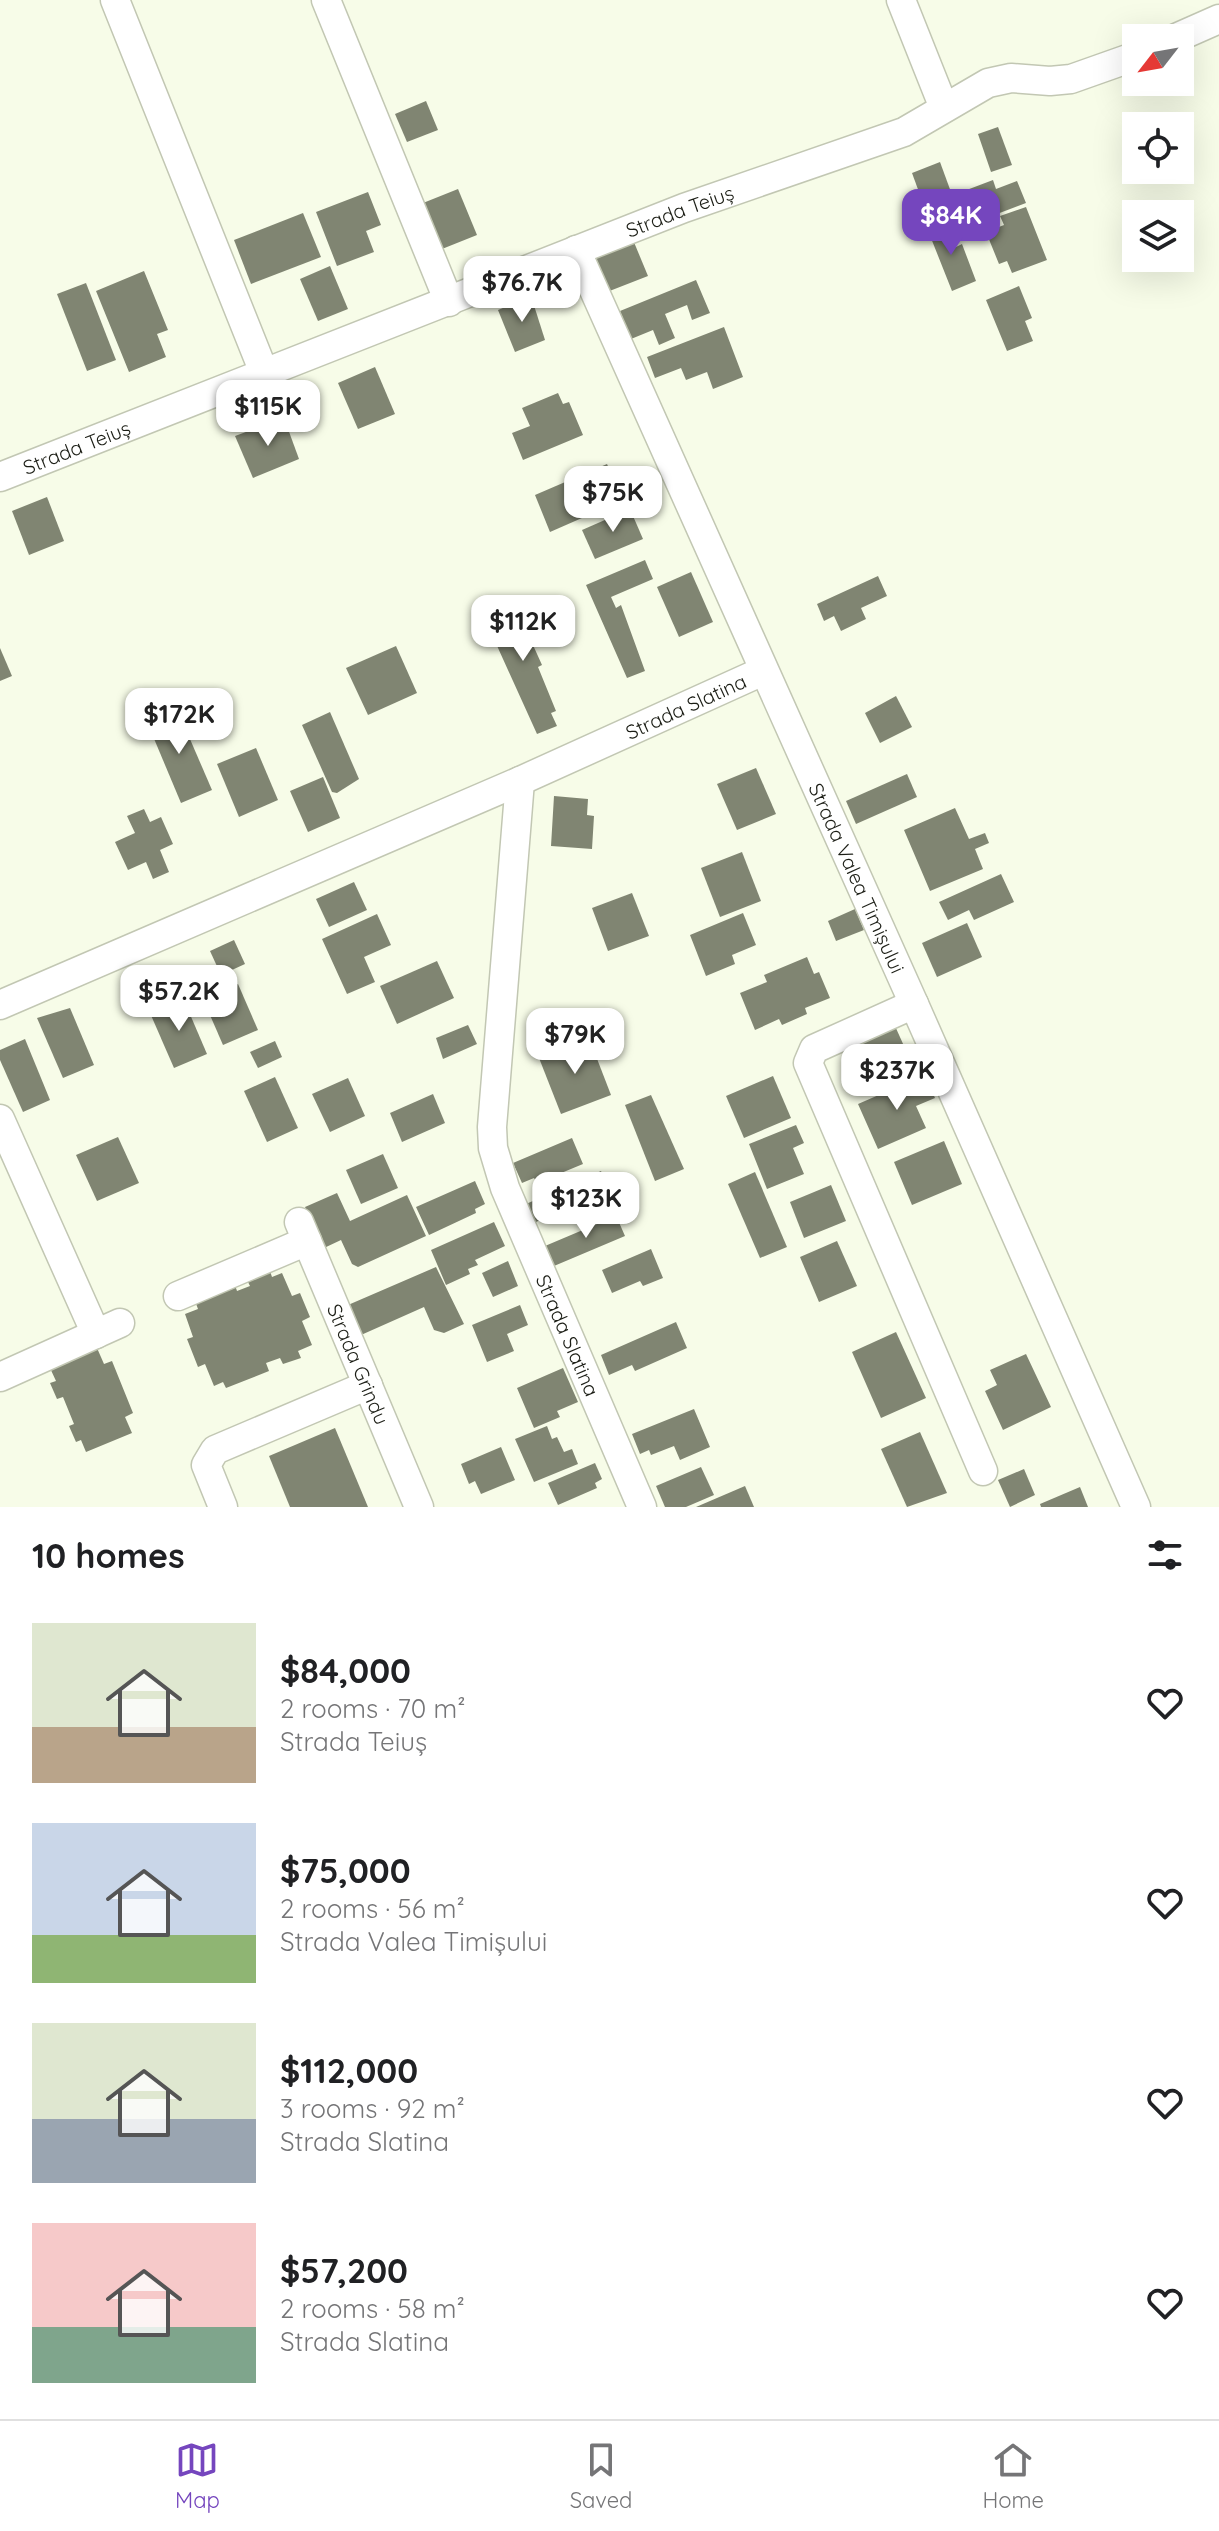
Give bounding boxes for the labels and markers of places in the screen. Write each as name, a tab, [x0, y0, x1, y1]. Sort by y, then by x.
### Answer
pin: $84K	[904, 189, 998, 257]
pin: $76.7K	[457, 256, 587, 324]
pin: $115K	[212, 380, 324, 448]
pin: $75K	[566, 466, 660, 534]
pin: $112K	[467, 595, 579, 663]
pin: $172K	[123, 688, 235, 756]
pin: $57.2K	[114, 965, 244, 1033]
pin: $79K	[528, 1008, 622, 1076]
pin: $237K	[841, 1044, 953, 1112]
pin: $123K	[530, 1172, 642, 1240]

